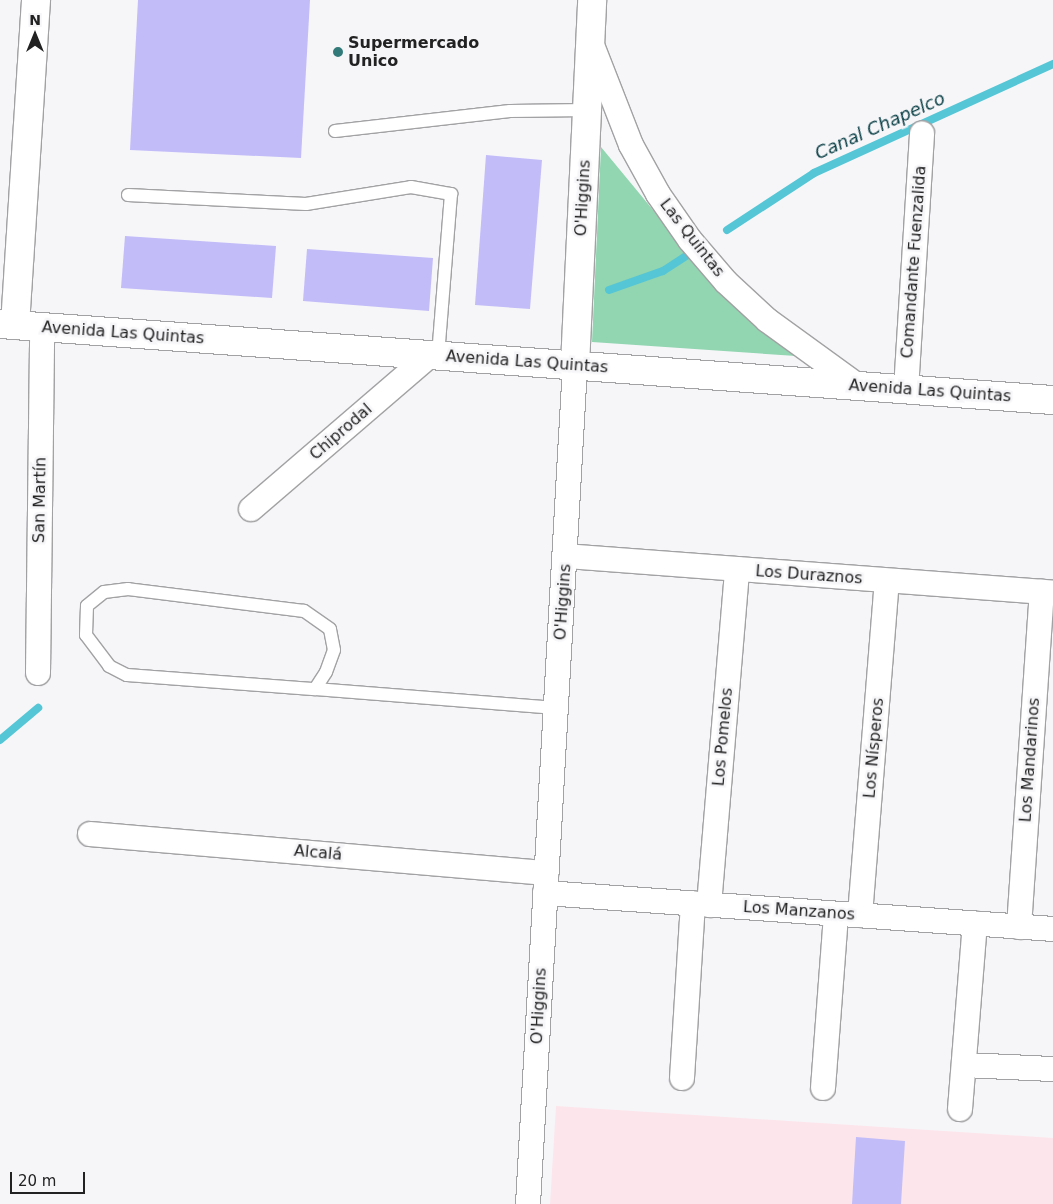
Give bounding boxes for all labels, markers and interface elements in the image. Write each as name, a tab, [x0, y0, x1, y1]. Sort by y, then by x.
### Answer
north arrow	[10, 10, 60, 60]
text: N	[29, 12, 41, 28]
place label: Supermercado Unico	[348, 33, 479, 71]
marker: Supermercado Unico	[332, 46, 344, 58]
water label: Canal Chapelco	[812, 88, 948, 164]
street label: O'Higgins	[571, 159, 595, 237]
street label: Comandante Fuenzalida	[898, 165, 930, 359]
street label: Las Quintas	[656, 195, 728, 281]
street label: Avenida Las Quintas	[41, 318, 205, 348]
street label: Avenida Las Quintas	[445, 347, 609, 377]
street label: Avenida Las Quintas	[848, 376, 1012, 406]
street label: Chiprodal	[306, 400, 376, 464]
street label: San Martín	[30, 457, 50, 543]
street label: Los Duraznos	[755, 562, 863, 588]
street label: O'Higgins	[551, 563, 575, 641]
street label: Los Pomelos	[709, 687, 737, 787]
street label: Los Nísperos	[860, 697, 888, 799]
street label: Los Mandarinos	[1016, 697, 1044, 823]
street label: Alcalá	[293, 841, 343, 865]
street label: Los Manzanos	[742, 898, 856, 924]
street label: O'Higgins	[527, 967, 551, 1045]
scale bar	[12, 1162, 88, 1194]
text: 20 m	[18, 1172, 56, 1190]

